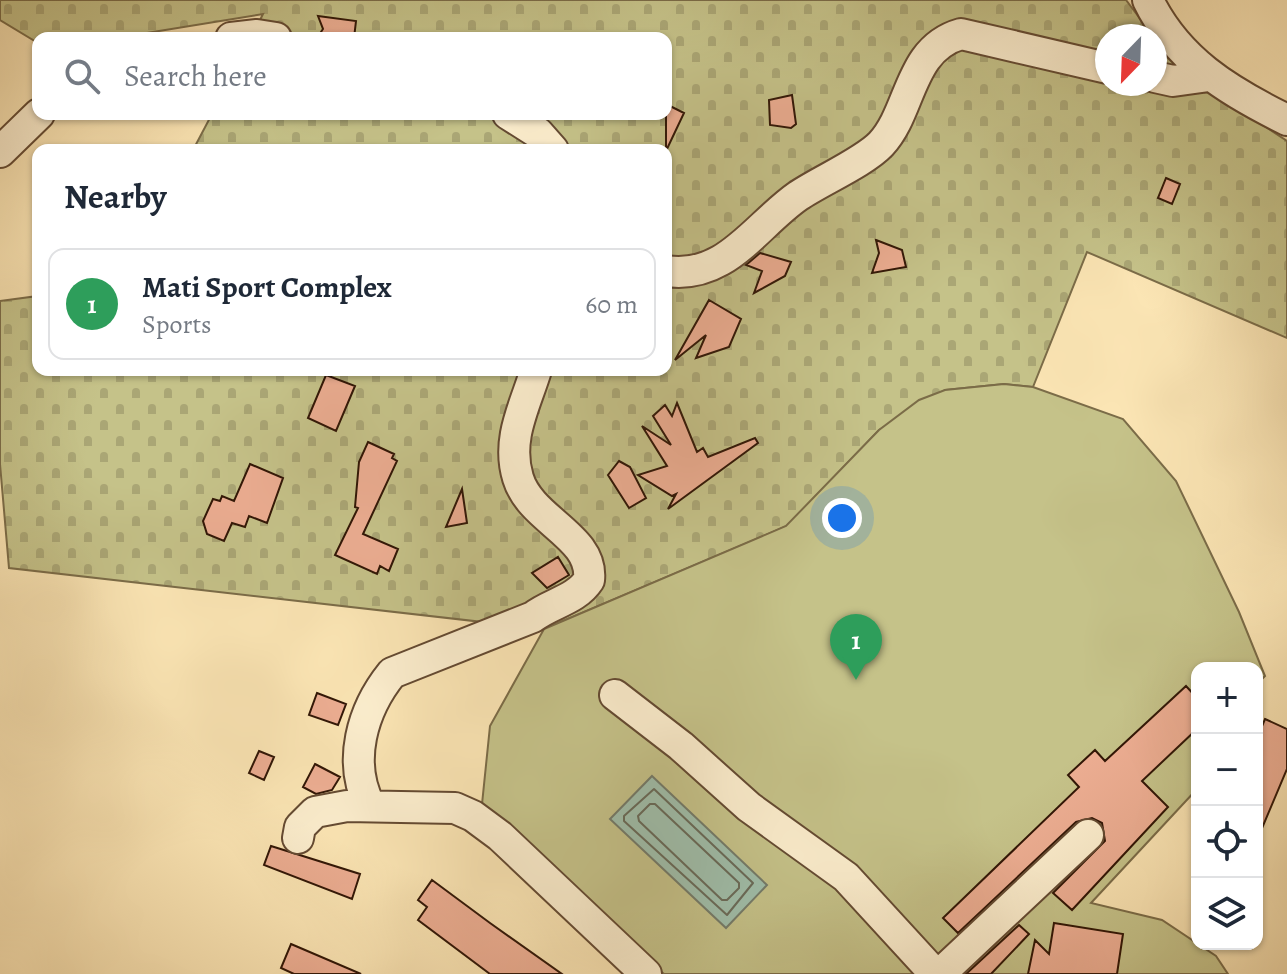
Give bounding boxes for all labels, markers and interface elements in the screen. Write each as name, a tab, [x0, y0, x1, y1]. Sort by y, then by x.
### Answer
north arrow	[1095, 24, 1167, 96]
search box	[32, 32, 672, 120]
icon: search	[60, 54, 104, 98]
text: Search here	[124, 56, 267, 96]
text: Nearby	[64, 173, 167, 220]
text: Mati Sport Complex	[142, 267, 392, 307]
text: 1	[87, 287, 97, 322]
text: 60 m	[585, 287, 638, 322]
text: Sports	[142, 307, 211, 342]
your location	[822, 498, 862, 538]
pin: 1	[830, 614, 882, 680]
map controls	[1191, 662, 1263, 950]
button: +	[1191, 662, 1263, 734]
button: −	[1191, 734, 1263, 806]
button: locate	[1191, 806, 1263, 878]
button: layers	[1191, 878, 1263, 950]

